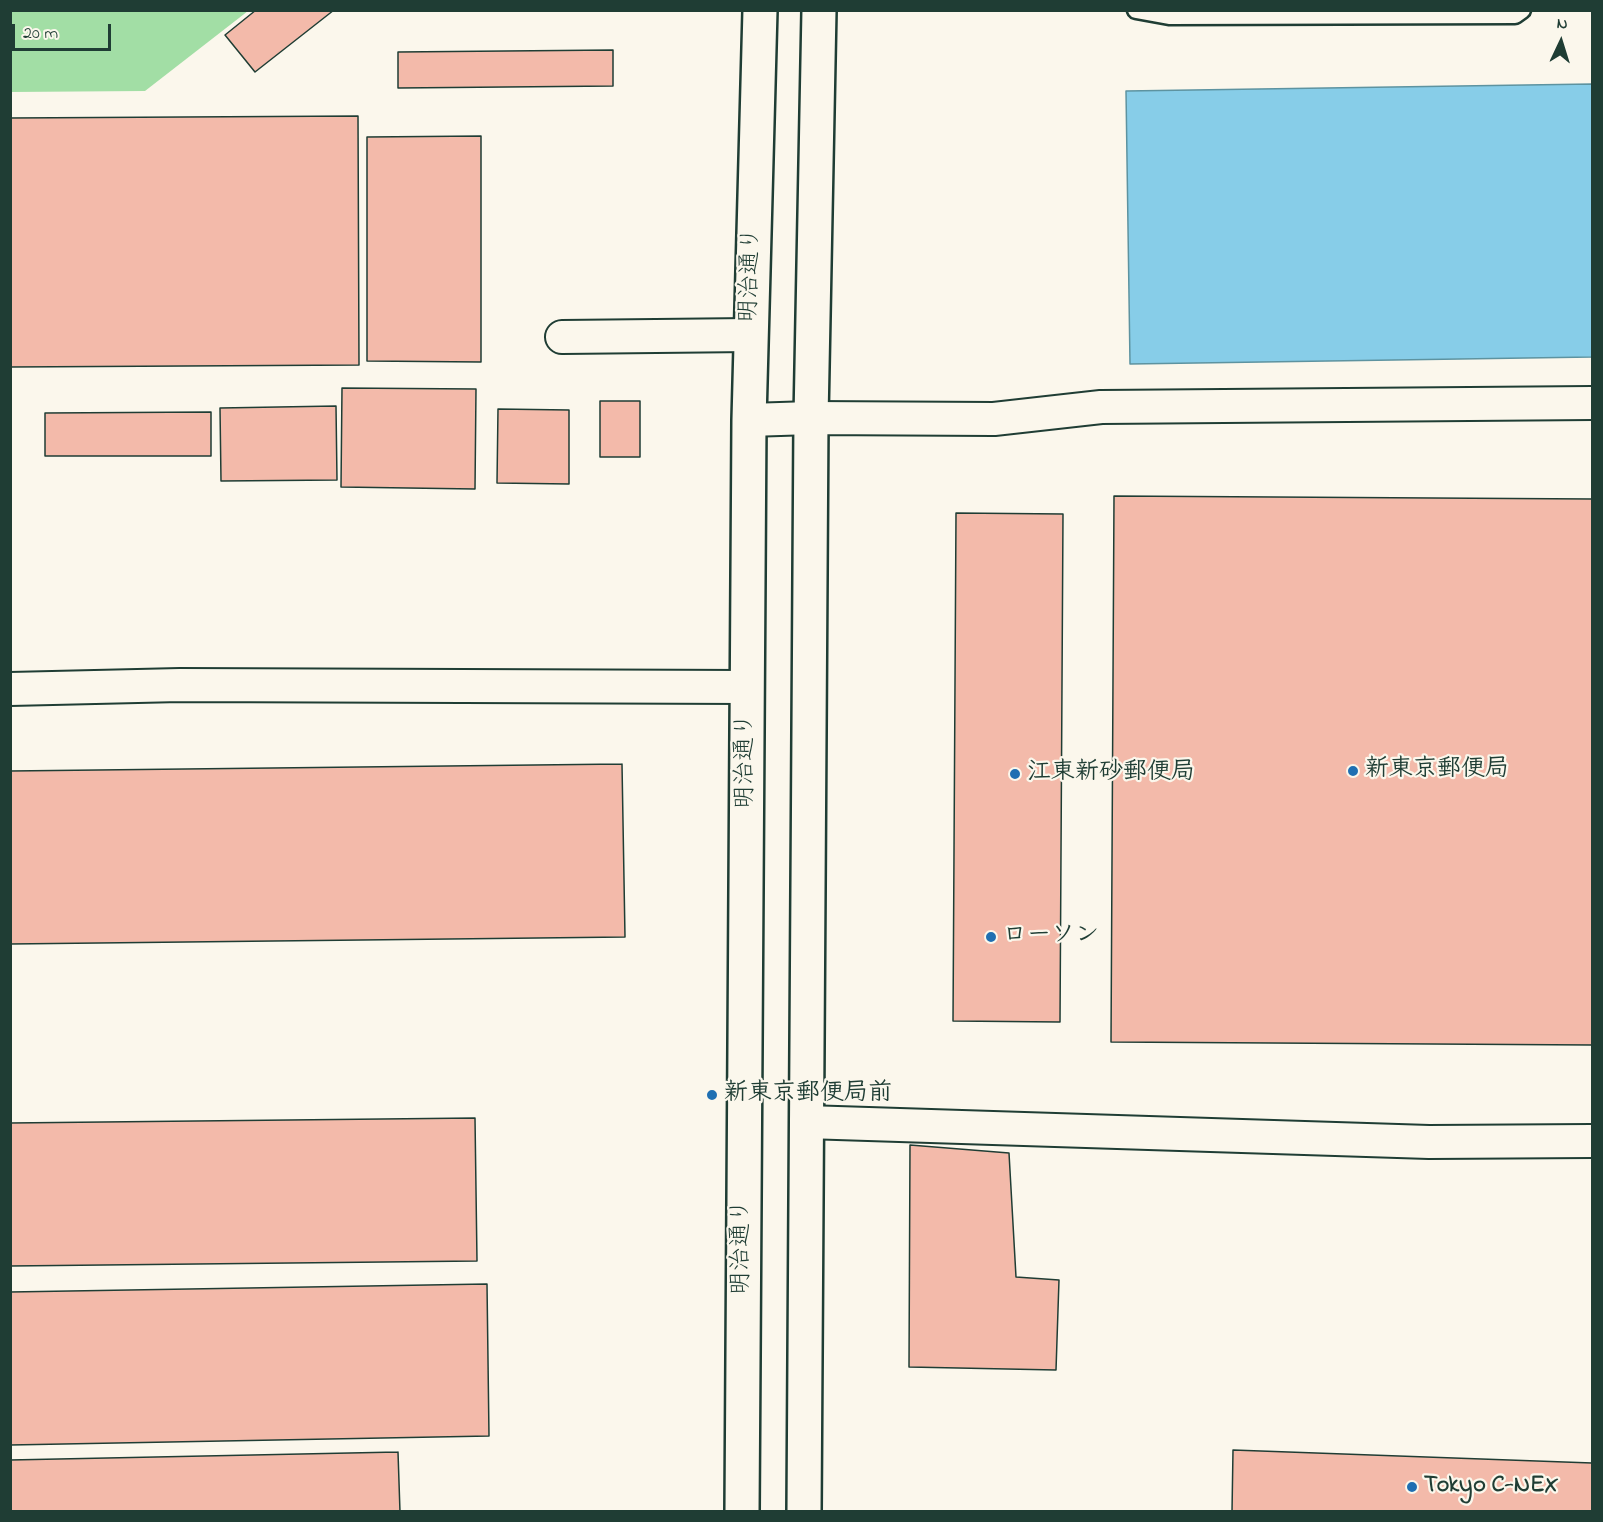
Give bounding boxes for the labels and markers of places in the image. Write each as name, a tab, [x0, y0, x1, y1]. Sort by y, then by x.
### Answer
place label: 新東京郵便局	[1365, 757, 1509, 785]
place label: 江東新砂郵便局	[1027, 760, 1195, 788]
marker: 新東京郵便局	[1346, 764, 1360, 778]
marker: 江東新砂郵便局	[1008, 767, 1022, 781]
place label: ローソン	[1003, 923, 1099, 951]
marker: ローソン	[984, 930, 998, 944]
place label: 新東京郵便局前	[724, 1081, 892, 1109]
marker: 新東京郵便局前	[705, 1088, 719, 1102]
place label: Tokyo C-NEX	[1424, 1473, 1558, 1501]
marker: Tokyo C-NEX	[1405, 1480, 1419, 1494]

